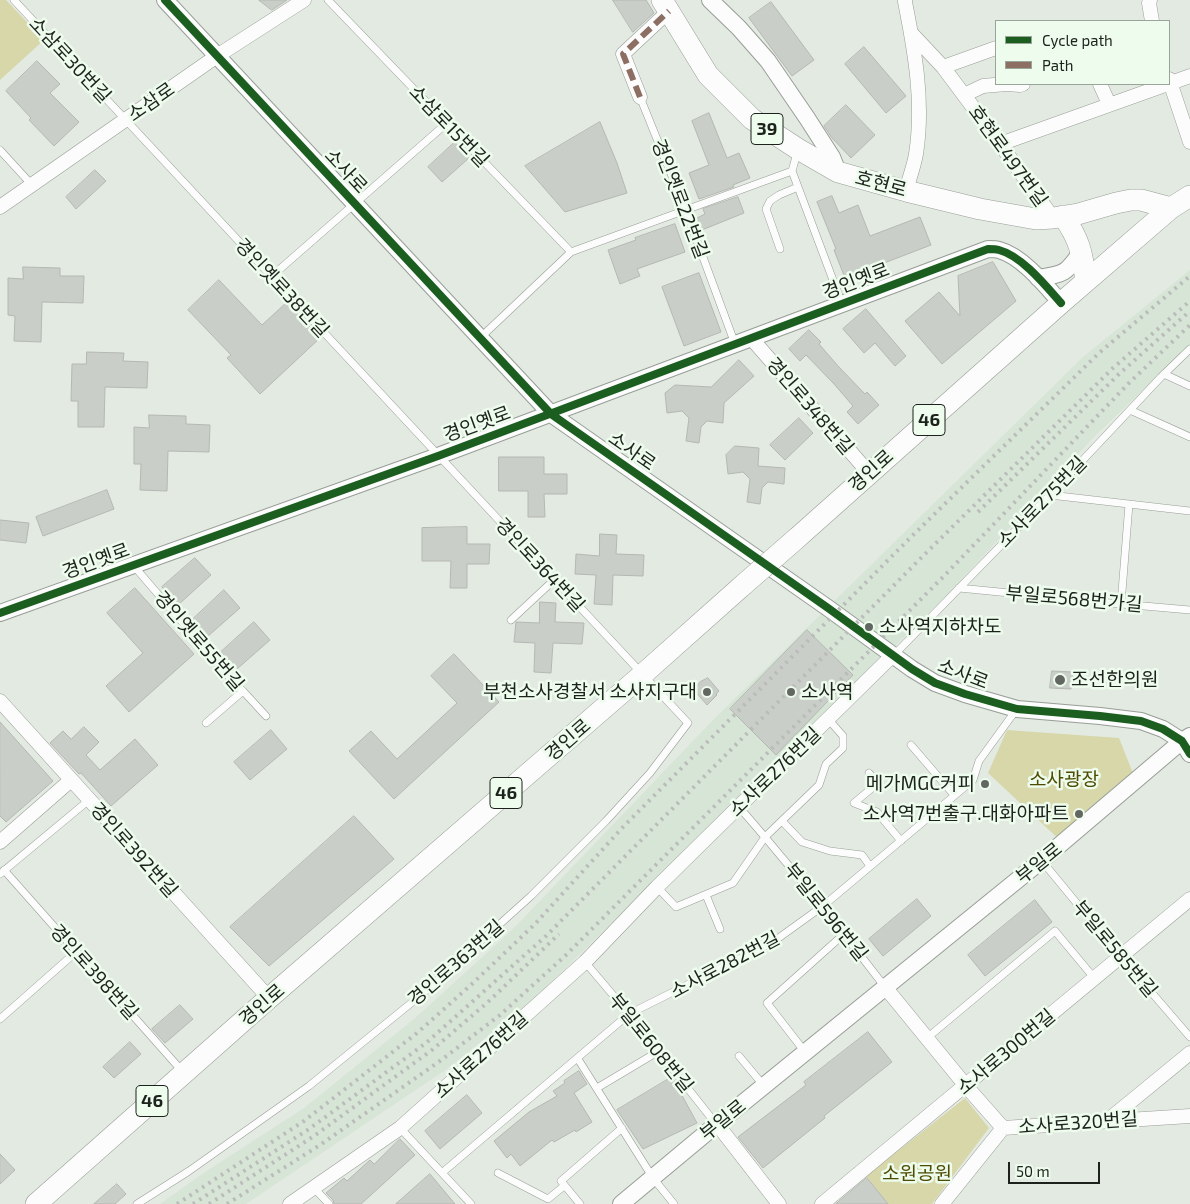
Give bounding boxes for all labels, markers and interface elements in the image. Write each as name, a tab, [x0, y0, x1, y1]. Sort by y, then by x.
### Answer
street label: 소삼로30번길	[24, 12, 116, 108]
legend	[995, 20, 1170, 85]
text: Cycle path	[1042, 31, 1113, 49]
text: Path	[1042, 56, 1073, 74]
street label: 소삼로	[123, 78, 179, 126]
street label: 소삼로15번길	[404, 80, 494, 172]
street label: 호현로497번길	[964, 101, 1052, 211]
road number: 39	[751, 114, 783, 144]
street label: 경인옛로22번길	[647, 136, 713, 262]
street label: 소사로	[320, 144, 372, 198]
street label: 호현로	[853, 166, 909, 202]
street label: 경인옛로38번길	[230, 234, 334, 342]
street label: 경인옛로	[819, 258, 893, 304]
street label: 경인로348번길	[762, 353, 858, 459]
street label: 경인옛로	[440, 401, 514, 447]
road number: 46	[913, 404, 945, 436]
street label: 소사로	[604, 427, 660, 475]
street label: 경인로	[844, 445, 898, 497]
street label: 소사로275번길	[993, 452, 1091, 552]
street label: 경인로364번길	[491, 513, 589, 617]
street label: 경인옛로	[59, 538, 133, 584]
street label: 부일로568번가길	[1005, 582, 1143, 616]
street label: 경인옛로55번길	[149, 586, 249, 696]
place label: 소사역지하차도	[879, 616, 1001, 638]
marker: 소사역지하차도	[863, 621, 875, 633]
street label: 소사로	[934, 654, 992, 694]
place label: 조선한의원	[1071, 669, 1158, 691]
marker: 조선한의원	[1053, 673, 1067, 687]
place label: 부천소사경찰서 소사지구대	[483, 681, 697, 703]
place label: 소사역	[801, 681, 853, 703]
marker: 부천소사경찰서 소사지구대	[701, 686, 713, 698]
marker: 소사역	[785, 686, 797, 698]
street label: 경인로	[541, 714, 595, 766]
street label: 소사로276번길	[724, 723, 826, 821]
park label: 소사광장	[1029, 769, 1099, 791]
place label: 메가MGC커피	[866, 773, 975, 795]
road number: 46	[490, 778, 522, 808]
marker: 메가MGC커피	[979, 778, 991, 790]
street label: 경인로392번길	[86, 798, 182, 902]
place label: 소사역7번출구.대화아파트	[863, 803, 1069, 825]
marker: 소사역7번출구.대화아파트	[1073, 808, 1085, 820]
street label: 부일로	[1011, 838, 1067, 888]
street label: 부일로596번길	[780, 858, 872, 966]
street label: 부일로585번길	[1068, 896, 1162, 1002]
street label: 경인로363번길	[403, 915, 509, 1011]
street label: 경인로398번길	[45, 920, 143, 1024]
street label: 소사로282번길	[667, 927, 783, 1003]
street label: 경인로	[235, 979, 289, 1031]
street label: 부일로608번길	[604, 989, 698, 1097]
street label: 소사로300번길	[952, 1004, 1060, 1100]
street label: 소사로276번길	[429, 1007, 533, 1103]
road number: 46	[136, 1086, 168, 1116]
street label: 부일로	[695, 1095, 751, 1145]
street label: 소사로320번길	[1017, 1107, 1139, 1139]
scale bar	[1010, 1152, 1102, 1184]
text: 50 m	[1016, 1162, 1050, 1180]
park label: 소원공원	[882, 1163, 952, 1185]

